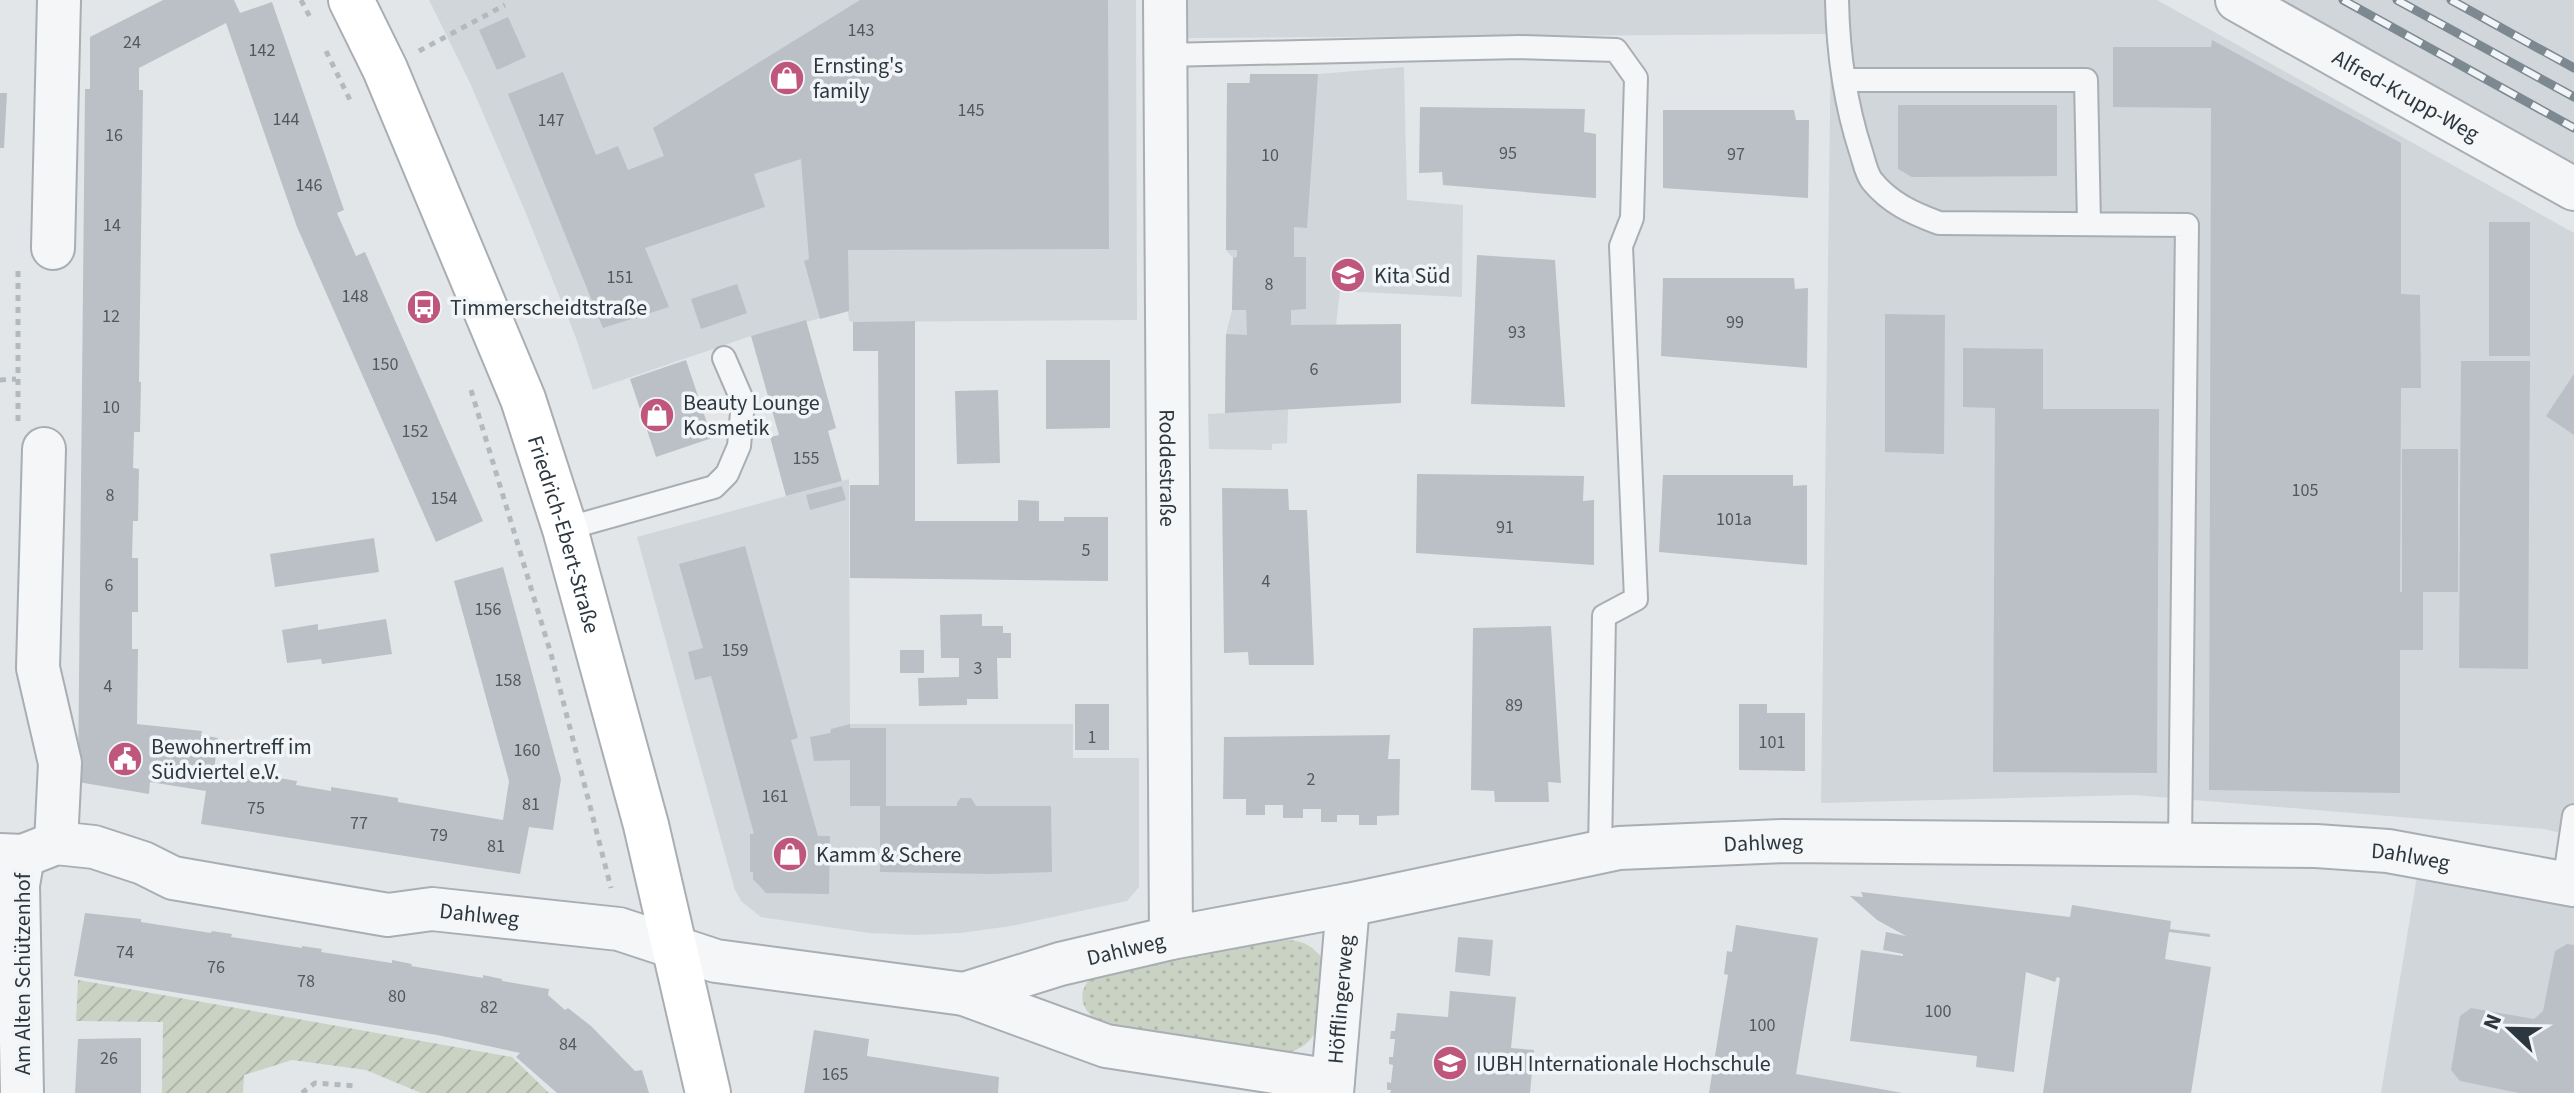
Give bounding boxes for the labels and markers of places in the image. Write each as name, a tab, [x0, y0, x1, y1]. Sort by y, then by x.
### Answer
place label: Ernsting's family	[813, 50, 903, 107]
shop icon: Ernsting's family	[768, 59, 806, 97]
school or university icon: Kita Süd	[1329, 256, 1367, 294]
place label: Kita Süd	[1374, 260, 1451, 292]
bus stop icon: Timmerscheidtstraße	[405, 288, 443, 326]
place label: Timmerscheidtstraße	[450, 292, 647, 324]
place label: Beauty Lounge Kosmetik	[683, 387, 820, 444]
shop icon: Beauty Lounge Kosmetik	[638, 396, 676, 434]
place label: Bewohnertreff im Südviertel e.V.	[151, 731, 312, 788]
public building icon: Bewohnertreff im Südviertel e.V.	[106, 740, 144, 778]
shop icon: Kamm & Schere	[771, 835, 809, 873]
place label: Kamm & Schere	[816, 839, 962, 871]
school or university icon: IUBH Internationale Hochschule	[1431, 1044, 1469, 1082]
place label: IUBH Internationale Hochschule	[1476, 1048, 1771, 1080]

